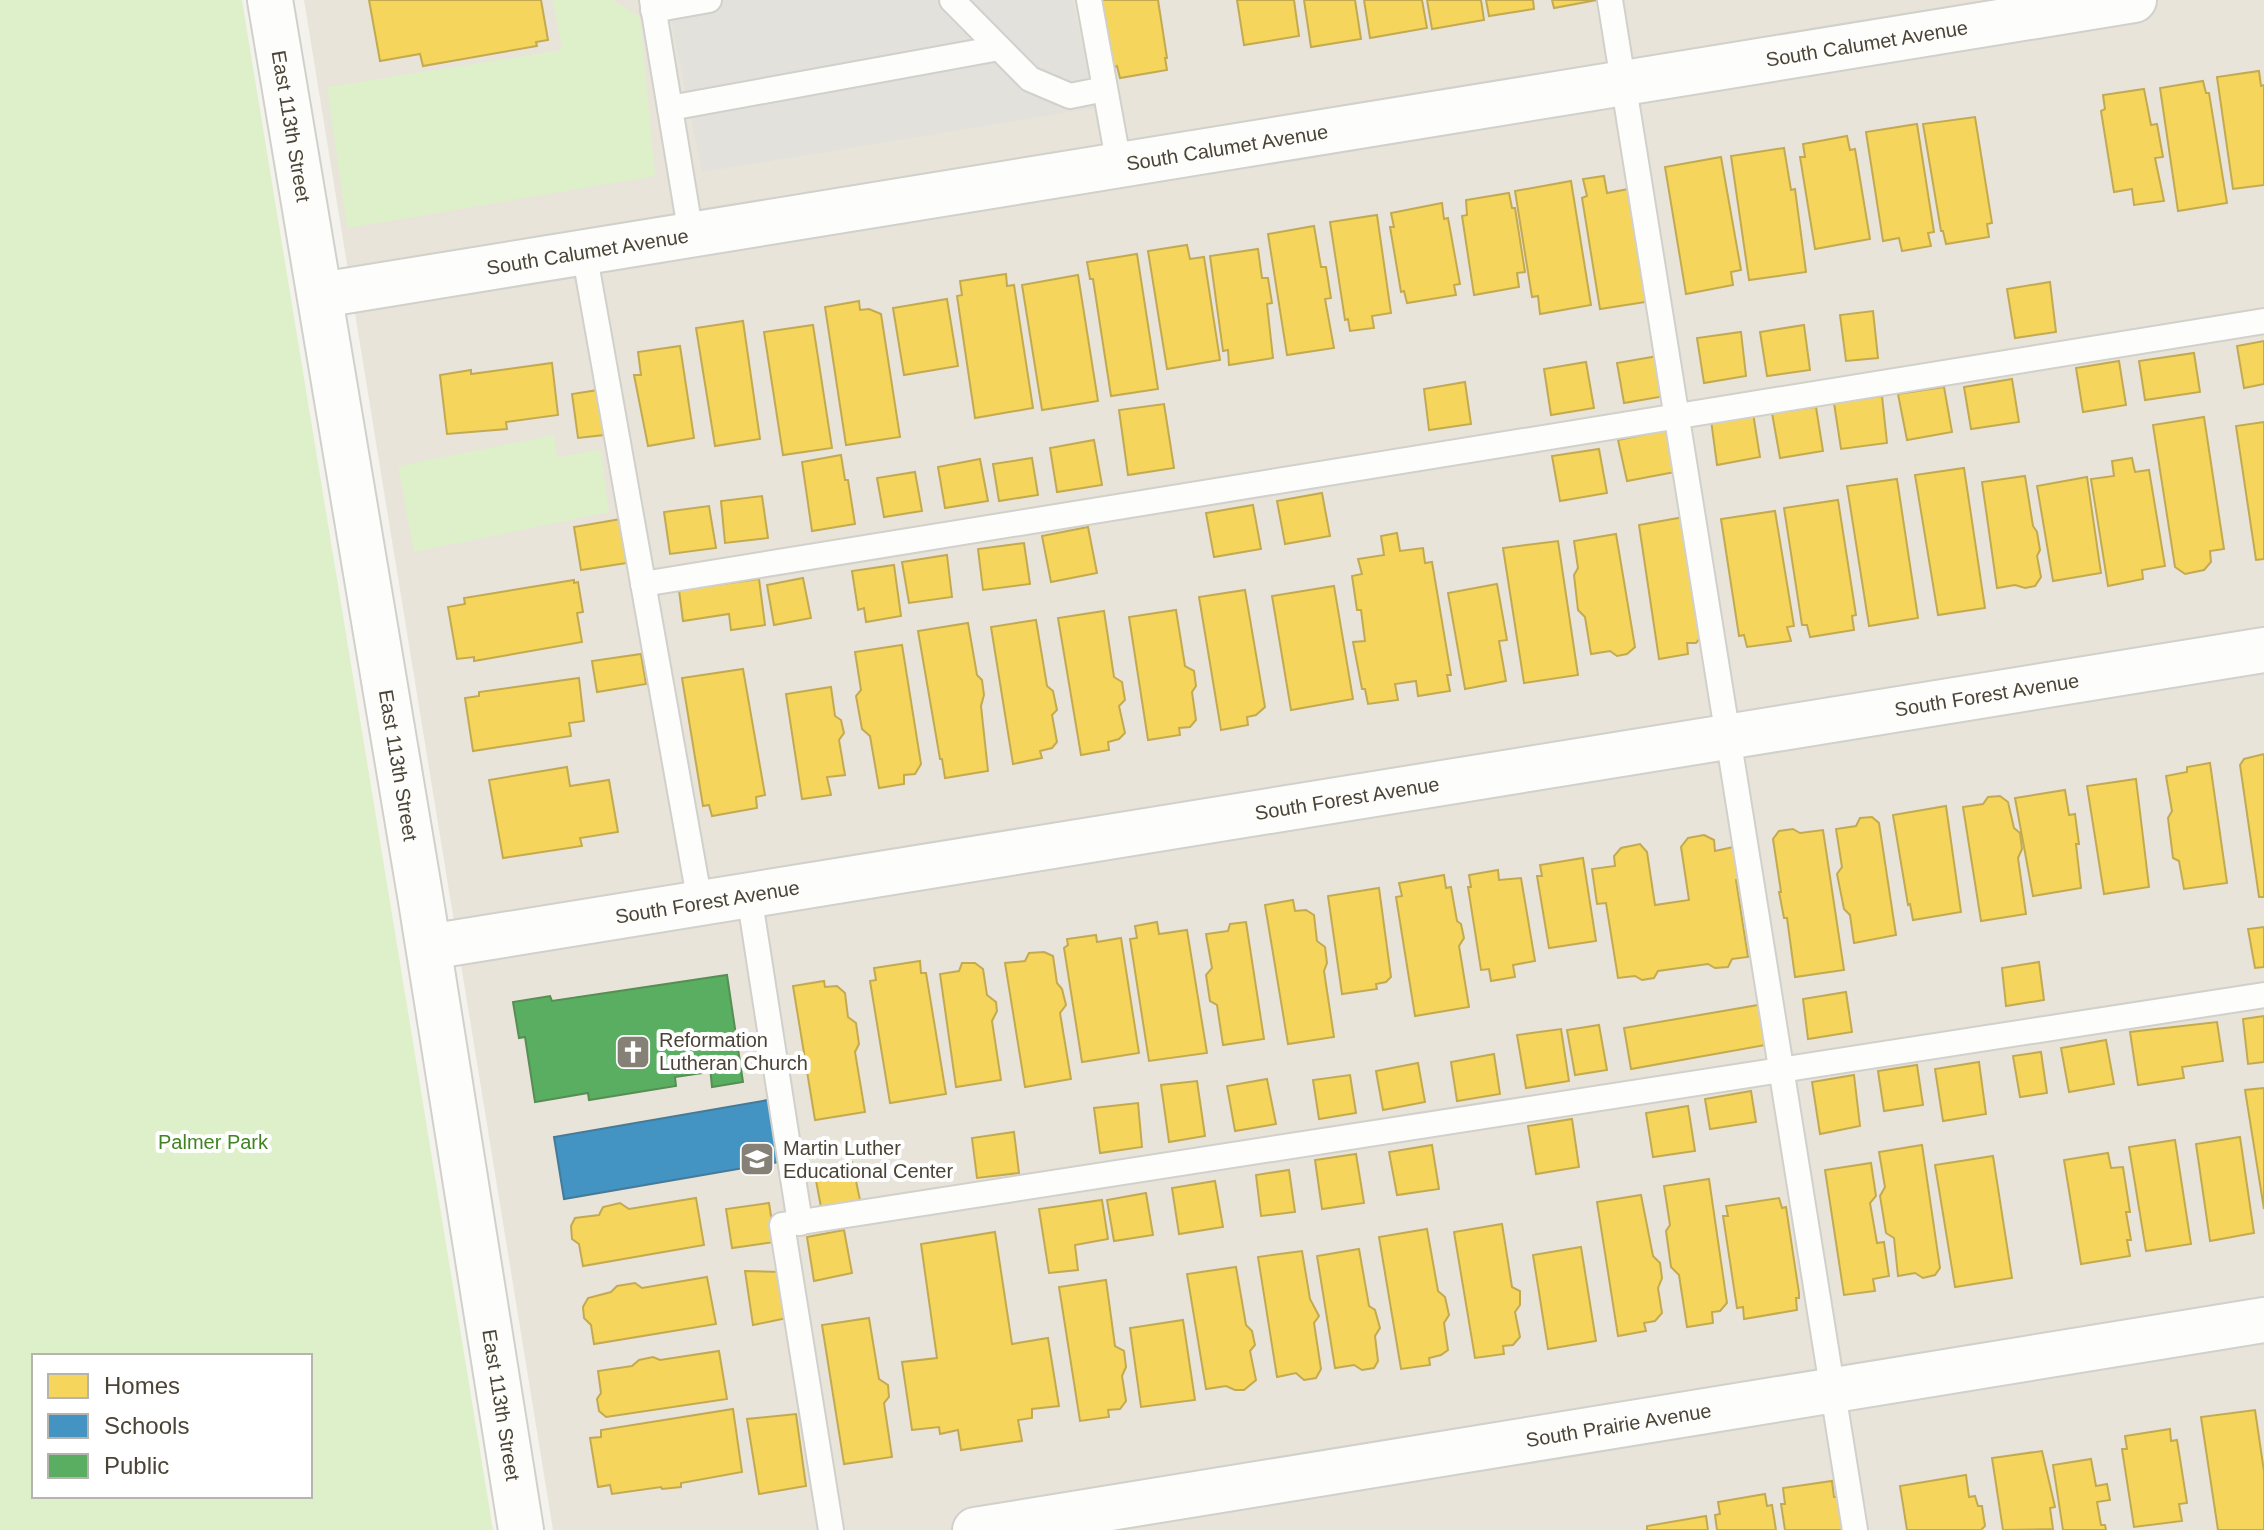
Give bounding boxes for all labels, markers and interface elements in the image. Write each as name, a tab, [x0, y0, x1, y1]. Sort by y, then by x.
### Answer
street label: South Calumet Avenue	[1764, 16, 1969, 71]
street label: East 113th Street	[268, 49, 315, 204]
street label: South Calumet Avenue	[1124, 120, 1330, 175]
street label: South Calumet Avenue	[485, 224, 690, 279]
street label: South Forest Avenue	[1893, 669, 2081, 721]
street label: East 113th Street	[375, 688, 422, 843]
street label: South Forest Avenue	[1253, 773, 1441, 824]
street label: South Forest Avenue	[614, 876, 801, 928]
place label: Reformation Lutheran Church	[659, 1029, 808, 1074]
church icon: Reformation Lutheran Church	[614, 1033, 652, 1071]
park label: Palmer Park	[158, 1131, 269, 1153]
place label: Martin Luther Educational Center	[783, 1137, 953, 1182]
school or university icon: Martin Luther Educational Center	[738, 1140, 776, 1178]
street label: East 113th Street	[478, 1328, 524, 1483]
legend	[32, 1354, 312, 1498]
text: Homes	[104, 1372, 180, 1399]
street label: South Prairie Avenue	[1524, 1399, 1713, 1451]
text: Schools	[104, 1412, 189, 1439]
text: Public	[104, 1452, 169, 1479]

